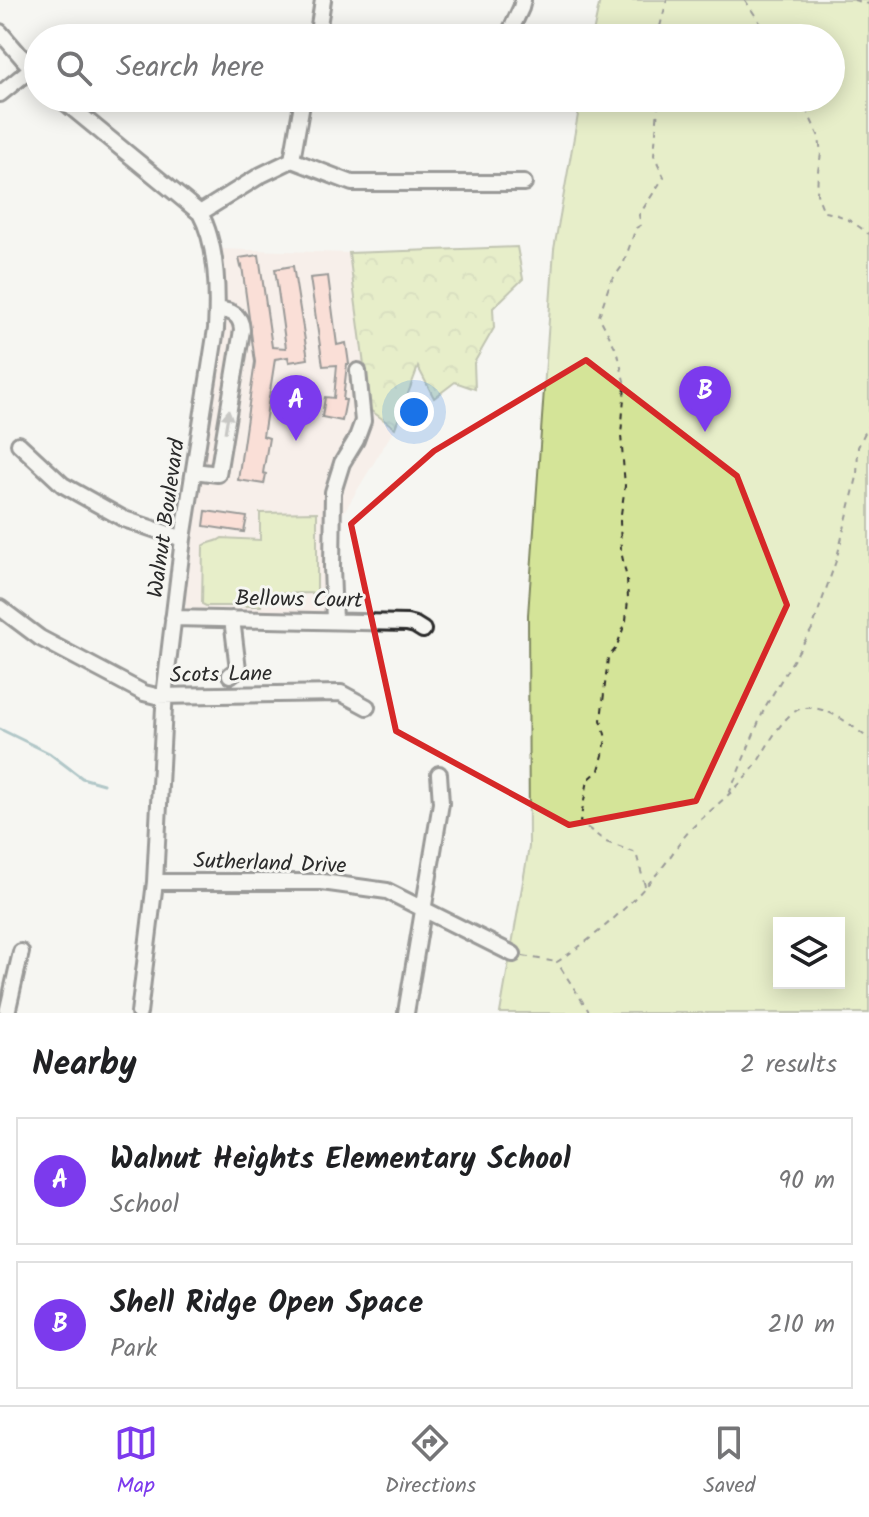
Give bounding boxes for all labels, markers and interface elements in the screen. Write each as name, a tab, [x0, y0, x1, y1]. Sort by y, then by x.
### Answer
search box	[24, 24, 845, 112]
text: Search here	[116, 44, 264, 92]
icon: search	[52, 46, 96, 90]
pin: B	[679, 366, 731, 432]
pin: A	[270, 375, 322, 441]
your location	[394, 392, 434, 432]
one-way arrow	[221, 408, 234, 433]
street label: Walnut Boulevard	[139, 436, 196, 600]
street label: Bellows Court	[235, 582, 363, 619]
street label: Scots Lane	[170, 657, 272, 694]
street label: Sutherland Drive	[193, 844, 347, 885]
map controls	[773, 917, 845, 989]
button: layers	[773, 917, 845, 989]
text: Nearby	[32, 1038, 137, 1092]
text: 2 results	[740, 1044, 837, 1086]
text: Walnut Heights Elementary School	[110, 1136, 571, 1184]
text: A	[52, 1160, 68, 1202]
text: 90 m	[778, 1160, 835, 1202]
text: School	[110, 1184, 179, 1226]
text: Shell Ridge Open Space	[110, 1280, 423, 1328]
text: B	[52, 1304, 68, 1346]
text: 210 m	[768, 1304, 835, 1346]
text: Park	[110, 1328, 157, 1370]
tab: Map	[114, 1421, 158, 1504]
tab: Directions	[385, 1421, 476, 1504]
tab: Saved	[703, 1421, 755, 1504]

